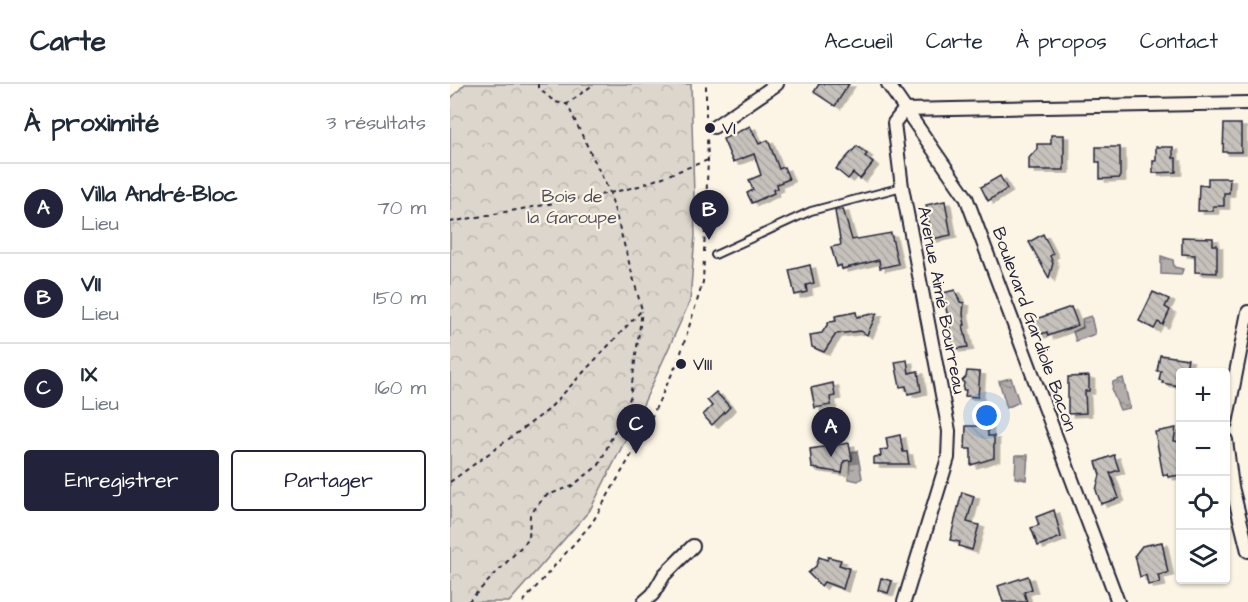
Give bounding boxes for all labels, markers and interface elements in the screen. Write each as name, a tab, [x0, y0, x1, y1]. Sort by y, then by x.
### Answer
text: Carte	[30, 22, 106, 61]
text: Accueil	[824, 27, 893, 56]
text: Carte	[926, 27, 983, 56]
text: À propos	[1016, 27, 1107, 56]
text: Contact	[1140, 27, 1218, 56]
text: À proximité	[24, 105, 159, 141]
text: 3 résultats	[326, 109, 426, 137]
place label: VI	[722, 116, 736, 141]
marker: VI	[703, 121, 717, 135]
text: Villa André-Bloc	[81, 179, 238, 210]
park label: Bois de la Garoupe	[527, 184, 617, 230]
pin: B	[690, 190, 728, 240]
text: A	[37, 194, 50, 222]
text: 70 m	[378, 194, 426, 222]
street label: Avenue Aimé Bourreau	[911, 204, 972, 396]
text: Lieu	[81, 210, 119, 238]
street label: Boulevard Gardiole Bacon	[986, 224, 1083, 435]
text: VII	[81, 269, 101, 300]
text: B	[36, 284, 51, 312]
text: 150 m	[373, 284, 426, 312]
text: Lieu	[81, 300, 119, 328]
place label: VIII	[693, 352, 712, 377]
marker: VIII	[674, 357, 688, 371]
text: IX	[81, 359, 98, 390]
map controls	[1176, 368, 1230, 584]
button: +	[1176, 368, 1230, 422]
text: C	[36, 374, 51, 402]
text: 160 m	[375, 374, 426, 402]
text: Lieu	[81, 390, 119, 418]
your location	[972, 401, 1001, 430]
pin: C	[616, 404, 656, 454]
pin: A	[812, 408, 850, 457]
button: −	[1176, 422, 1230, 476]
button: Enregistrer	[24, 450, 219, 511]
button: Partager	[231, 450, 426, 511]
button: locate	[1176, 476, 1230, 530]
button: layers	[1176, 530, 1230, 584]

